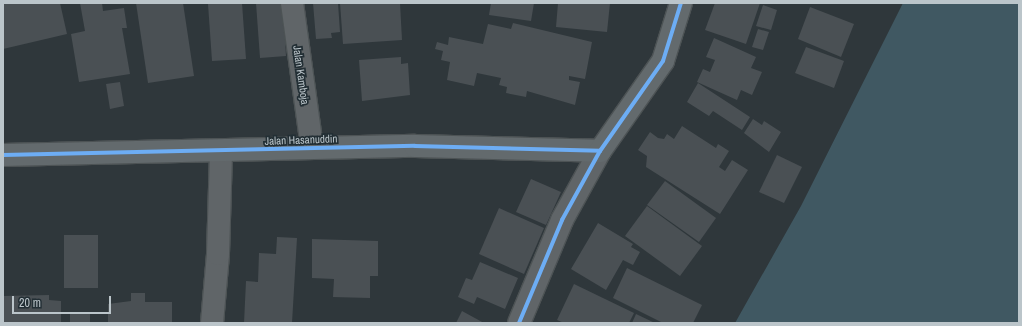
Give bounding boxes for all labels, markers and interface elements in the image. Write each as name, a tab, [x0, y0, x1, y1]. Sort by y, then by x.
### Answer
street label: Jalan Kamboja	[290, 45, 312, 105]
street label: Jalan Hasanuddin	[264, 132, 338, 148]
scale bar	[14, 288, 113, 314]
text: 20 m	[19, 295, 41, 311]

